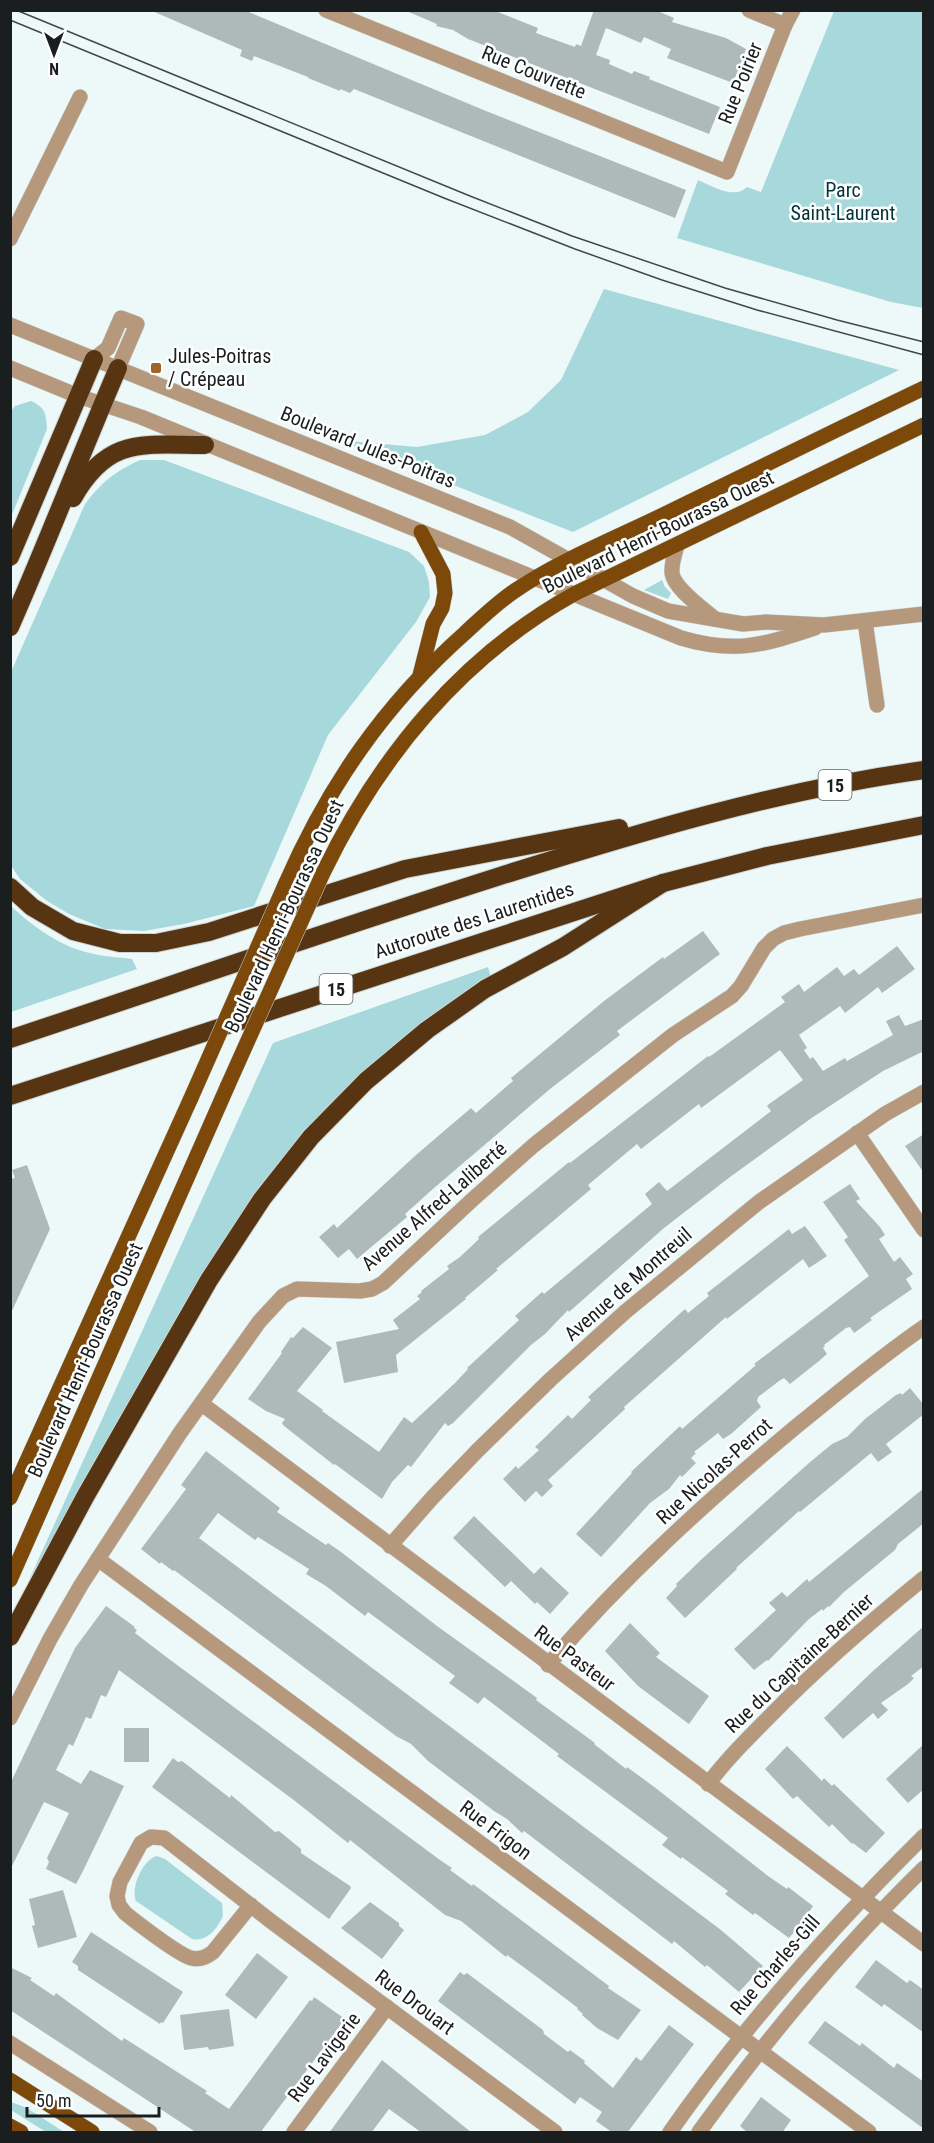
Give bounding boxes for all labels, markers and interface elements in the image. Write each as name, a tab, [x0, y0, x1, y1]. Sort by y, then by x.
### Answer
north arrow	[24, 24, 84, 84]
street label: Rue Poirier	[713, 39, 767, 127]
street label: Rue Couvrette	[478, 40, 590, 104]
text: N	[49, 59, 59, 78]
park label: Parc Saint-Laurent	[791, 178, 895, 225]
place label: Jules-Poitras / Crépeau	[168, 344, 271, 391]
marker: Jules-Poitras / Crépeau	[149, 361, 163, 375]
street label: Boulevard Jules-Poitras	[277, 401, 459, 493]
street label: Boulevard Henri-Bourassa Ouest	[538, 465, 778, 599]
road number: 15	[818, 770, 852, 800]
street label: Boulevard Henri-Bourassa Ouest	[219, 796, 349, 1036]
street label: Autoroute des Laurentides	[371, 876, 577, 964]
road number: 15	[320, 974, 352, 1004]
street label: Avenue Alfred-Laliberté	[357, 1137, 511, 1275]
street label: Avenue de Montreuil	[559, 1222, 697, 1346]
street label: Boulevard Henri-Bourassa Ouest	[22, 1239, 148, 1481]
street label: Rue Nicolas-Perrot	[651, 1413, 777, 1529]
street label: Rue du Capitaine-Bernier	[720, 1588, 878, 1738]
street label: Rue Pasteur	[530, 1620, 620, 1696]
street label: Rue Frigon	[455, 1795, 537, 1865]
street label: Rue Charles-Gill	[725, 1910, 825, 2020]
street label: Rue Drouart	[370, 1964, 460, 2040]
street label: Rue Lavigerie	[283, 2008, 365, 2106]
scale bar	[27, 2080, 159, 2118]
text: 50 m	[36, 2090, 71, 2111]

